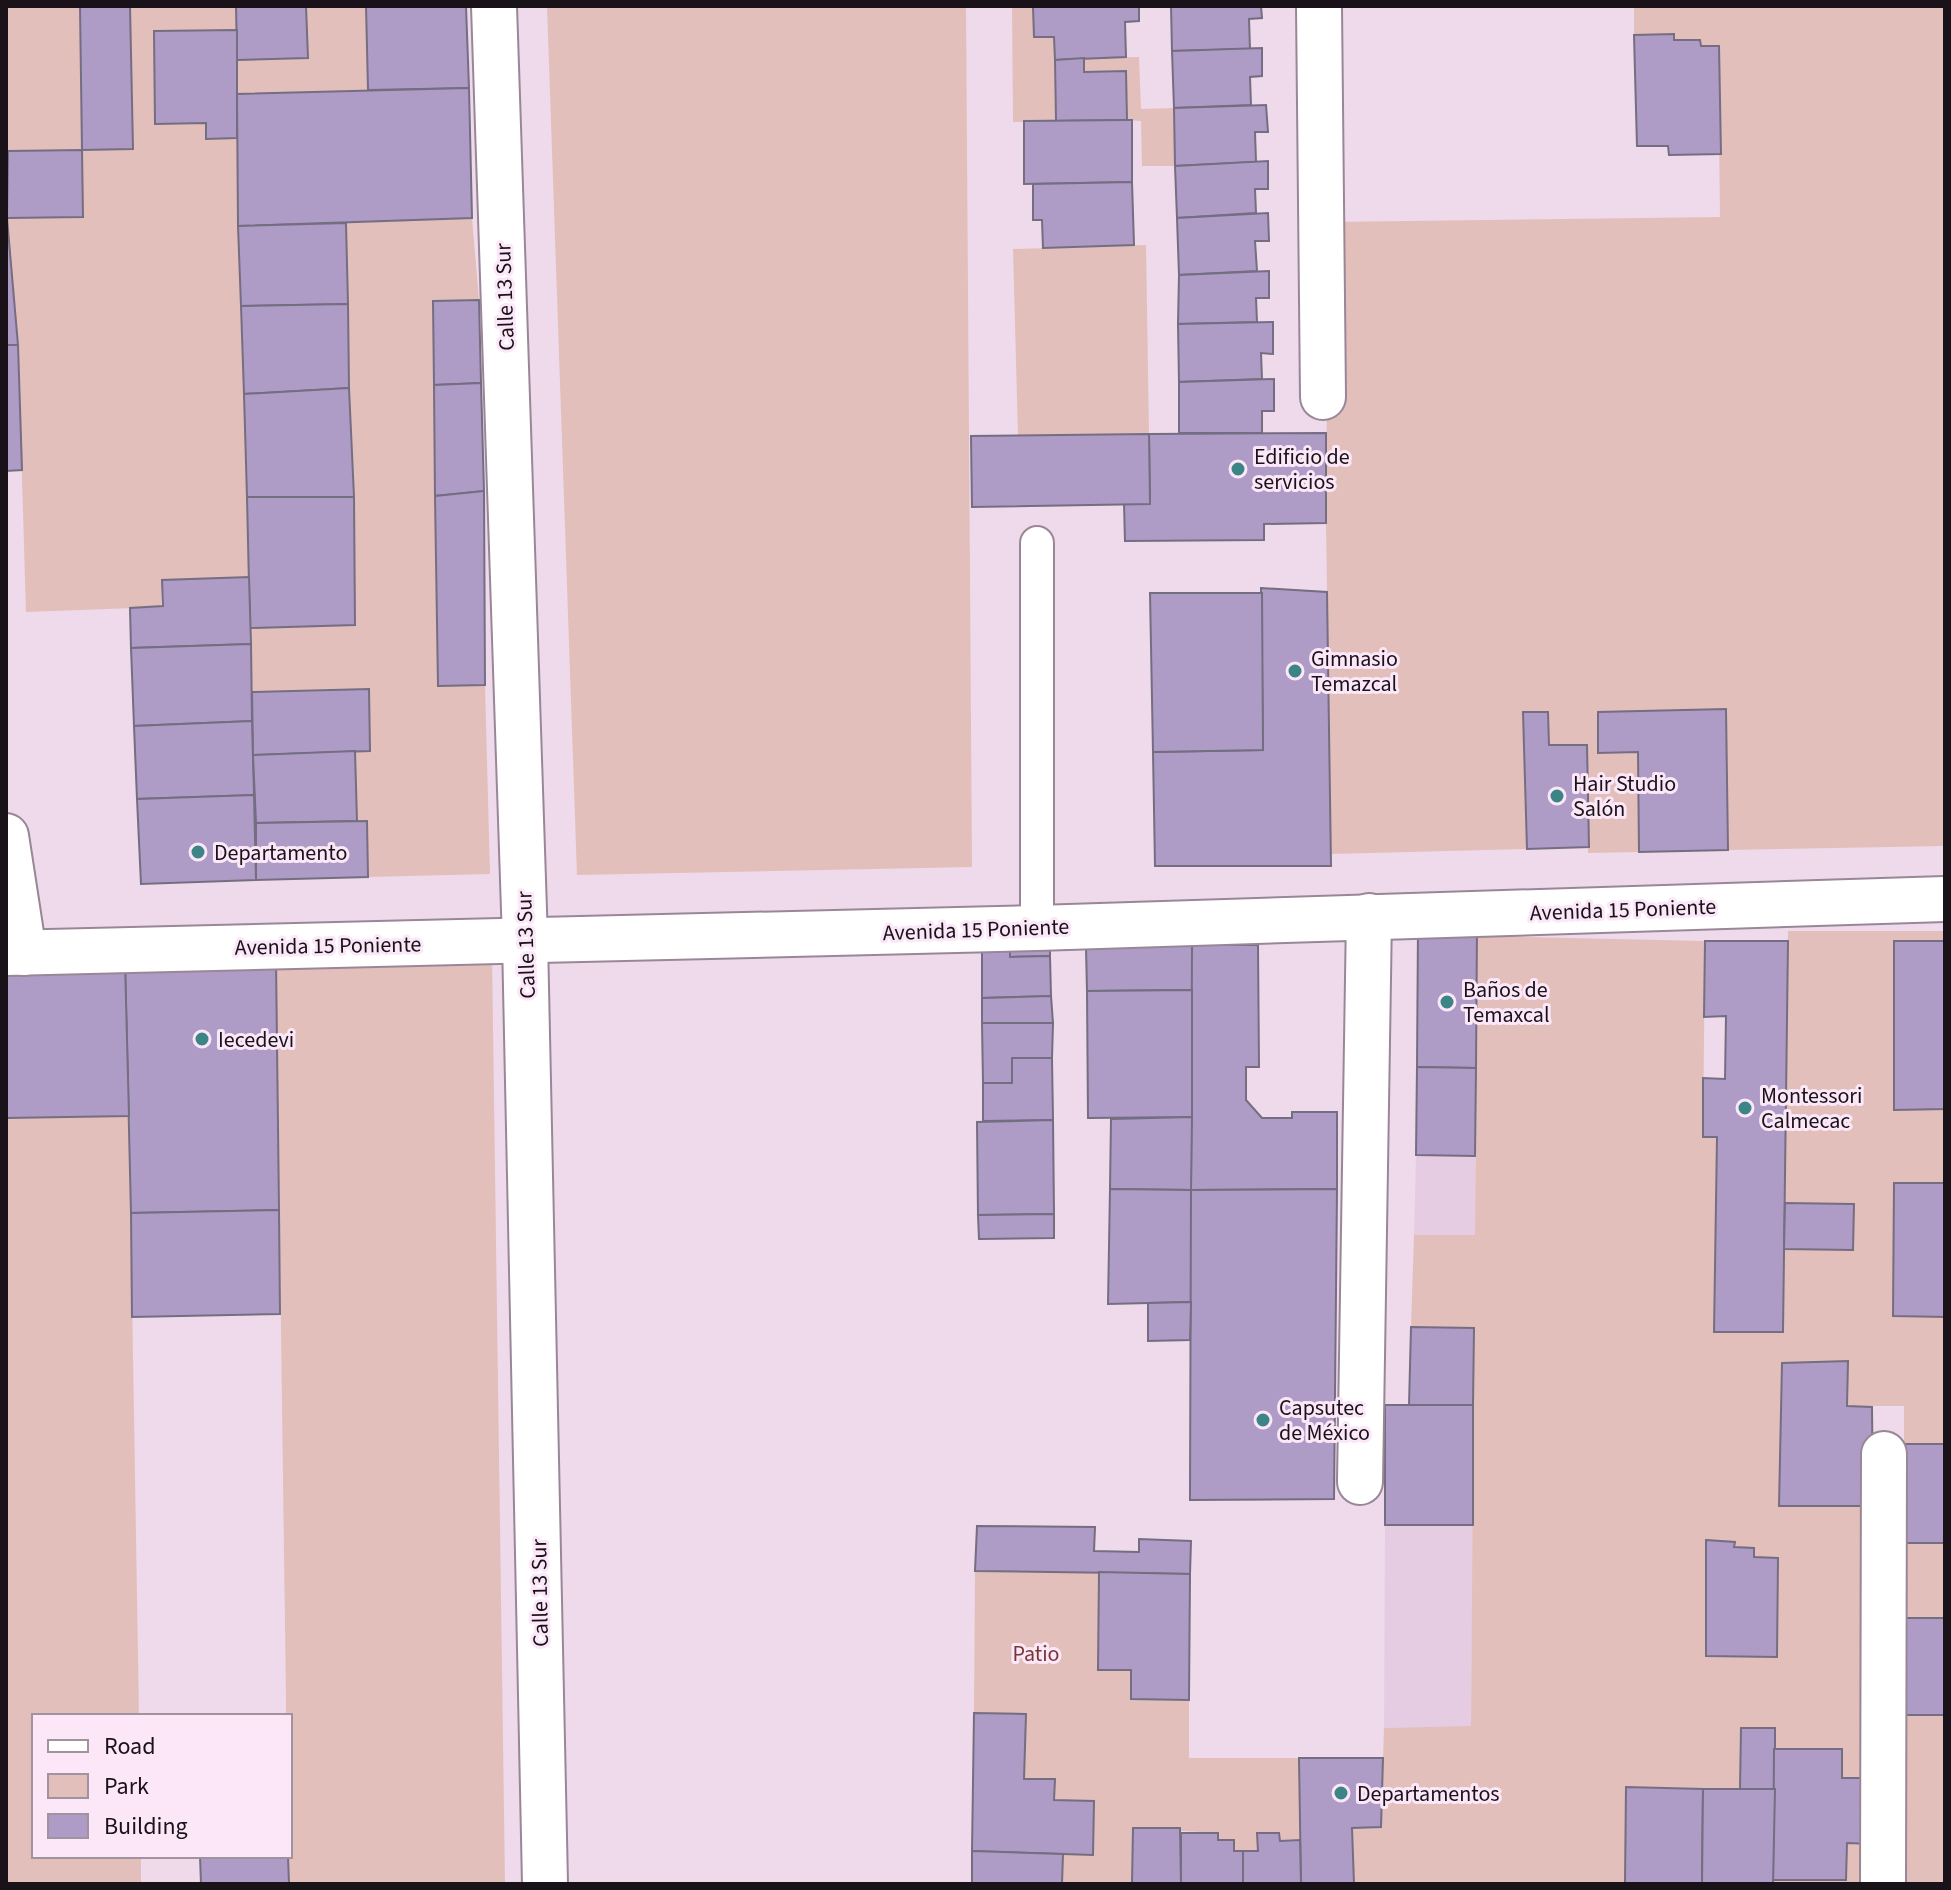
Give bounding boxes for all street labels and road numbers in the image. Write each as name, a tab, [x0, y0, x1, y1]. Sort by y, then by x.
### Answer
street label: Calle 13 Sur	[487, 242, 523, 351]
street label: Calle 13 Sur	[508, 890, 544, 999]
street label: Avenida 15 Poniente	[1529, 891, 1717, 929]
street label: Avenida 15 Poniente	[882, 911, 1070, 949]
street label: Avenida 15 Poniente	[234, 928, 422, 964]
street label: Calle 13 Sur	[523, 1538, 557, 1647]

